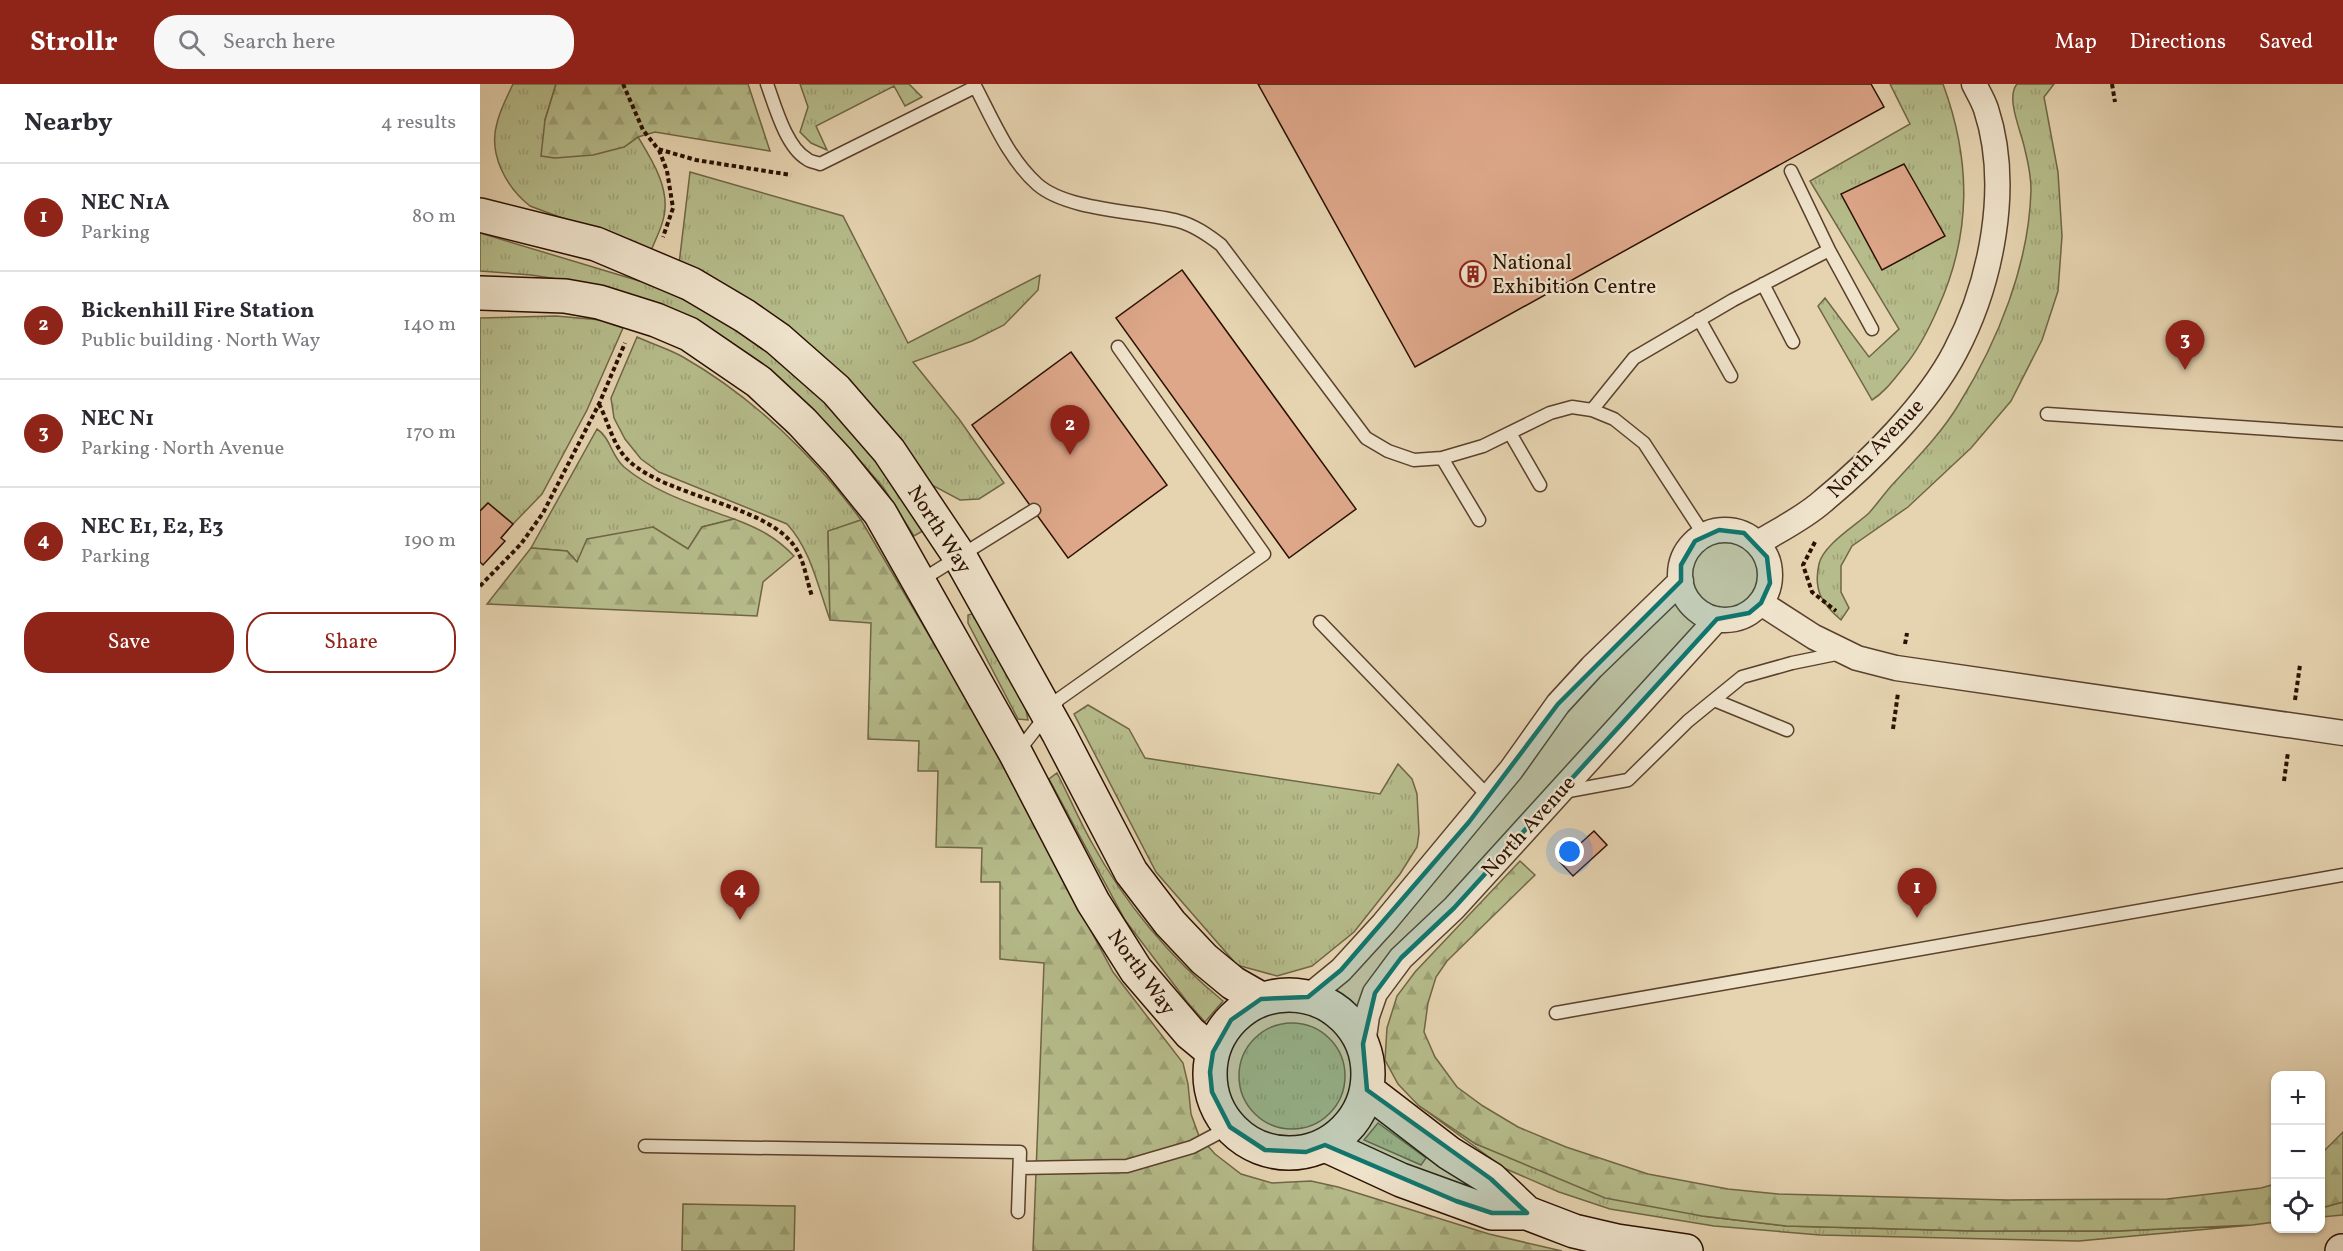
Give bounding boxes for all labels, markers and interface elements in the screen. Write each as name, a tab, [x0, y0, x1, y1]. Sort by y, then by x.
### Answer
search box	[154, 15, 574, 69]
text: Strollr	[30, 23, 118, 62]
icon: search	[175, 26, 208, 59]
text: Search here	[223, 27, 335, 58]
text: Map	[2055, 28, 2097, 57]
text: Directions	[2130, 28, 2226, 57]
text: Saved	[2259, 28, 2313, 57]
text: Nearby	[24, 105, 113, 141]
text: 4 results	[381, 109, 456, 137]
text: NEC N1A	[81, 188, 170, 219]
text: 1	[39, 203, 48, 231]
text: 80 m	[412, 203, 456, 231]
text: Parking	[81, 219, 150, 247]
place label: National Exhibition Centre	[1492, 249, 1656, 302]
building icon: National Exhibition Centre	[1458, 259, 1488, 289]
text: Bickenhill Fire Station	[81, 296, 314, 327]
text: 2	[38, 311, 49, 339]
text: 140 m	[403, 311, 456, 339]
pin: 3	[2166, 320, 2204, 370]
text: Public building · North Way	[81, 327, 320, 355]
street label: North Avenue	[1821, 393, 1931, 505]
text: NEC N1	[81, 404, 154, 435]
pin: 2	[1050, 406, 1090, 455]
text: 3	[38, 419, 49, 447]
text: 170 m	[406, 419, 456, 447]
text: Parking · North Avenue	[81, 435, 284, 463]
street label: North Way	[899, 480, 978, 580]
text: NEC E1, E2, E3	[81, 512, 224, 543]
text: 4	[37, 527, 50, 555]
text: 190 m	[404, 527, 456, 555]
text: Parking	[81, 543, 150, 571]
button: Save	[24, 612, 234, 673]
button: Share	[246, 612, 456, 673]
street label: North Avenue	[1475, 770, 1583, 884]
your location	[1555, 837, 1584, 866]
pin: 1	[1898, 868, 1936, 918]
pin: 4	[720, 870, 760, 920]
street label: North Way	[1100, 924, 1182, 1022]
map controls	[2271, 1071, 2325, 1233]
button: +	[2271, 1071, 2325, 1125]
button: −	[2271, 1125, 2325, 1179]
button: locate	[2271, 1179, 2325, 1233]

